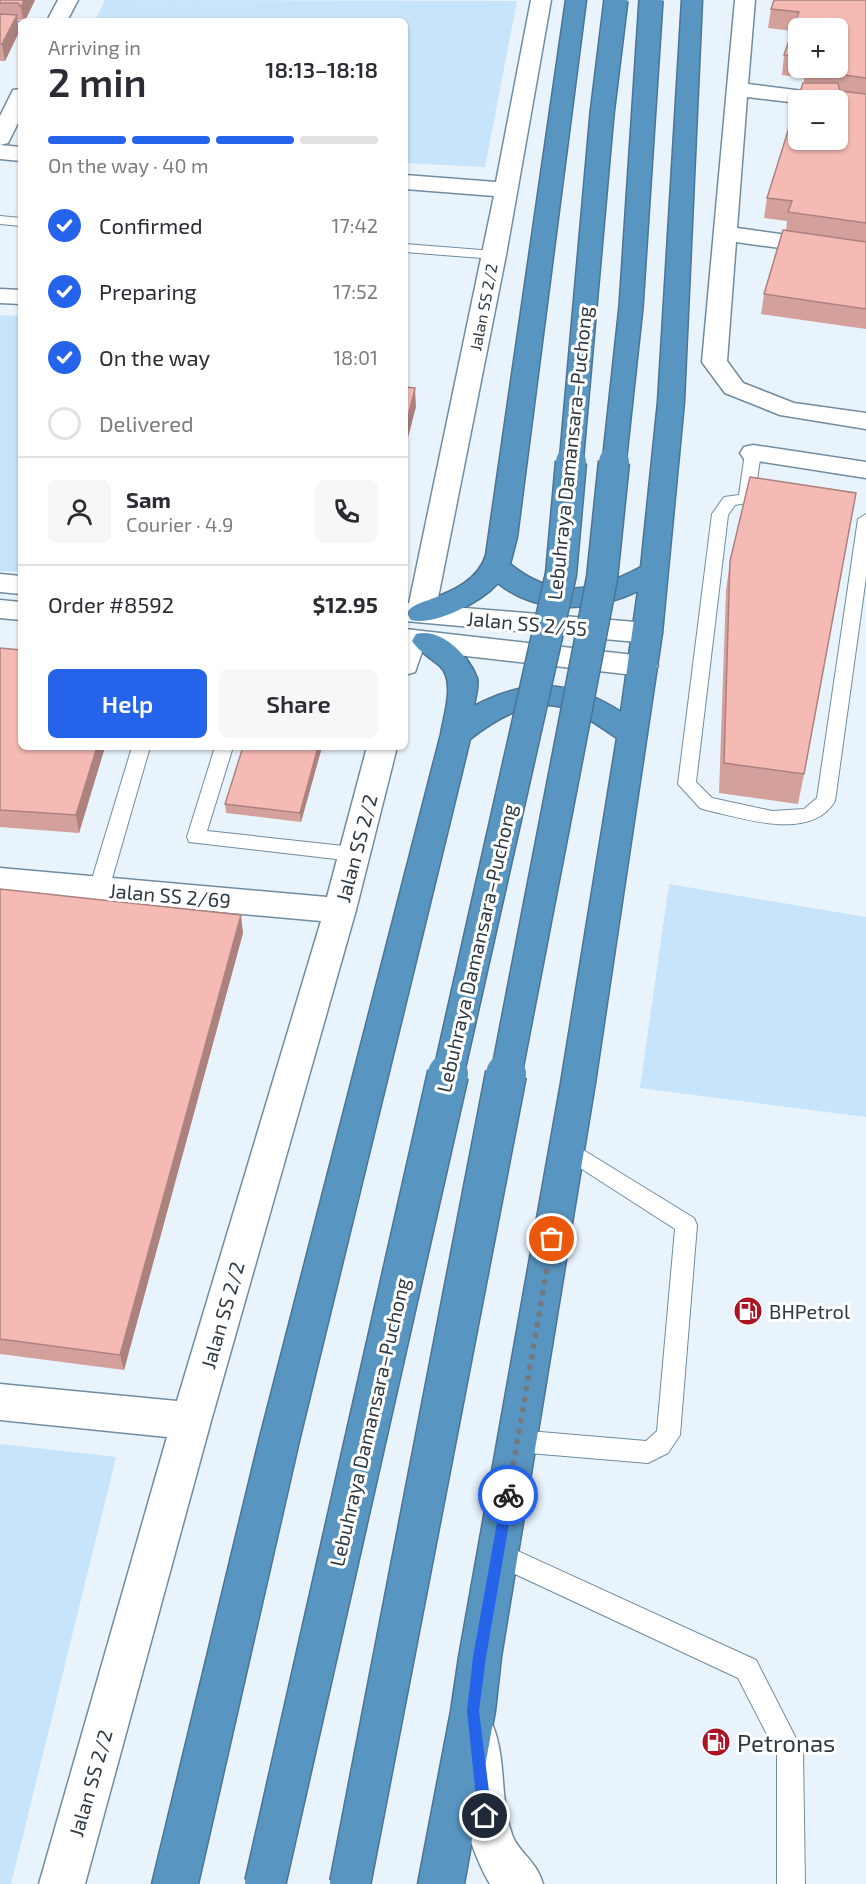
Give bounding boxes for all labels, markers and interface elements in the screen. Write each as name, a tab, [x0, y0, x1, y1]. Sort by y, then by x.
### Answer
map controls	[788, 18, 848, 150]
button: +	[788, 18, 848, 78]
text: Arriving in	[48, 35, 141, 59]
text: 18:13–18:18	[265, 56, 378, 82]
text: 2 min	[48, 58, 147, 105]
button: −	[788, 90, 848, 150]
text: On the way · 40 m	[48, 153, 209, 177]
icon: check	[48, 209, 81, 242]
text: Confirmed	[99, 212, 203, 238]
text: 17:42	[332, 213, 378, 237]
street label: Jalan SS 2/2	[465, 262, 501, 352]
icon: check	[48, 275, 81, 308]
text: Preparing	[99, 278, 197, 304]
text: 17:52	[333, 279, 378, 303]
street label: Lebuhraya Damansara–Puchong	[542, 305, 596, 601]
icon: check	[48, 341, 81, 374]
text: On the way	[99, 344, 210, 370]
text: 18:01	[333, 345, 378, 369]
text: Delivered	[99, 410, 194, 436]
button: person	[48, 480, 111, 543]
button: phone	[315, 480, 378, 543]
text: Sam	[126, 486, 171, 512]
text: Courier · 4.9	[126, 512, 233, 536]
text: Order #8592	[48, 591, 174, 617]
text: $12.95	[312, 591, 378, 617]
street label: Jalan SS 2/55	[466, 606, 588, 640]
button: Help	[48, 669, 207, 738]
button: Share	[219, 669, 378, 738]
street label: Jalan SS 2/2	[330, 792, 382, 904]
street label: Lebuhraya Damansara–Puchong	[431, 801, 521, 1095]
street label: Jalan SS 2/69	[108, 878, 232, 912]
pin	[526, 1213, 577, 1264]
icon: bag	[535, 1222, 568, 1255]
street label: Jalan SS 2/2	[195, 1259, 249, 1371]
street label: Lebuhraya Damansara–Puchong	[324, 1275, 414, 1569]
fuel station icon: BHPetrol	[732, 1295, 764, 1327]
place label: BHPetrol	[769, 1299, 850, 1323]
courier	[478, 1465, 538, 1525]
icon: bike	[492, 1479, 525, 1512]
fuel station icon: Petronas	[700, 1726, 732, 1758]
street label: Jalan SS 2/2	[63, 1727, 117, 1839]
place label: Petronas	[737, 1728, 835, 1757]
pin	[459, 1790, 510, 1841]
icon: home	[468, 1799, 501, 1832]

